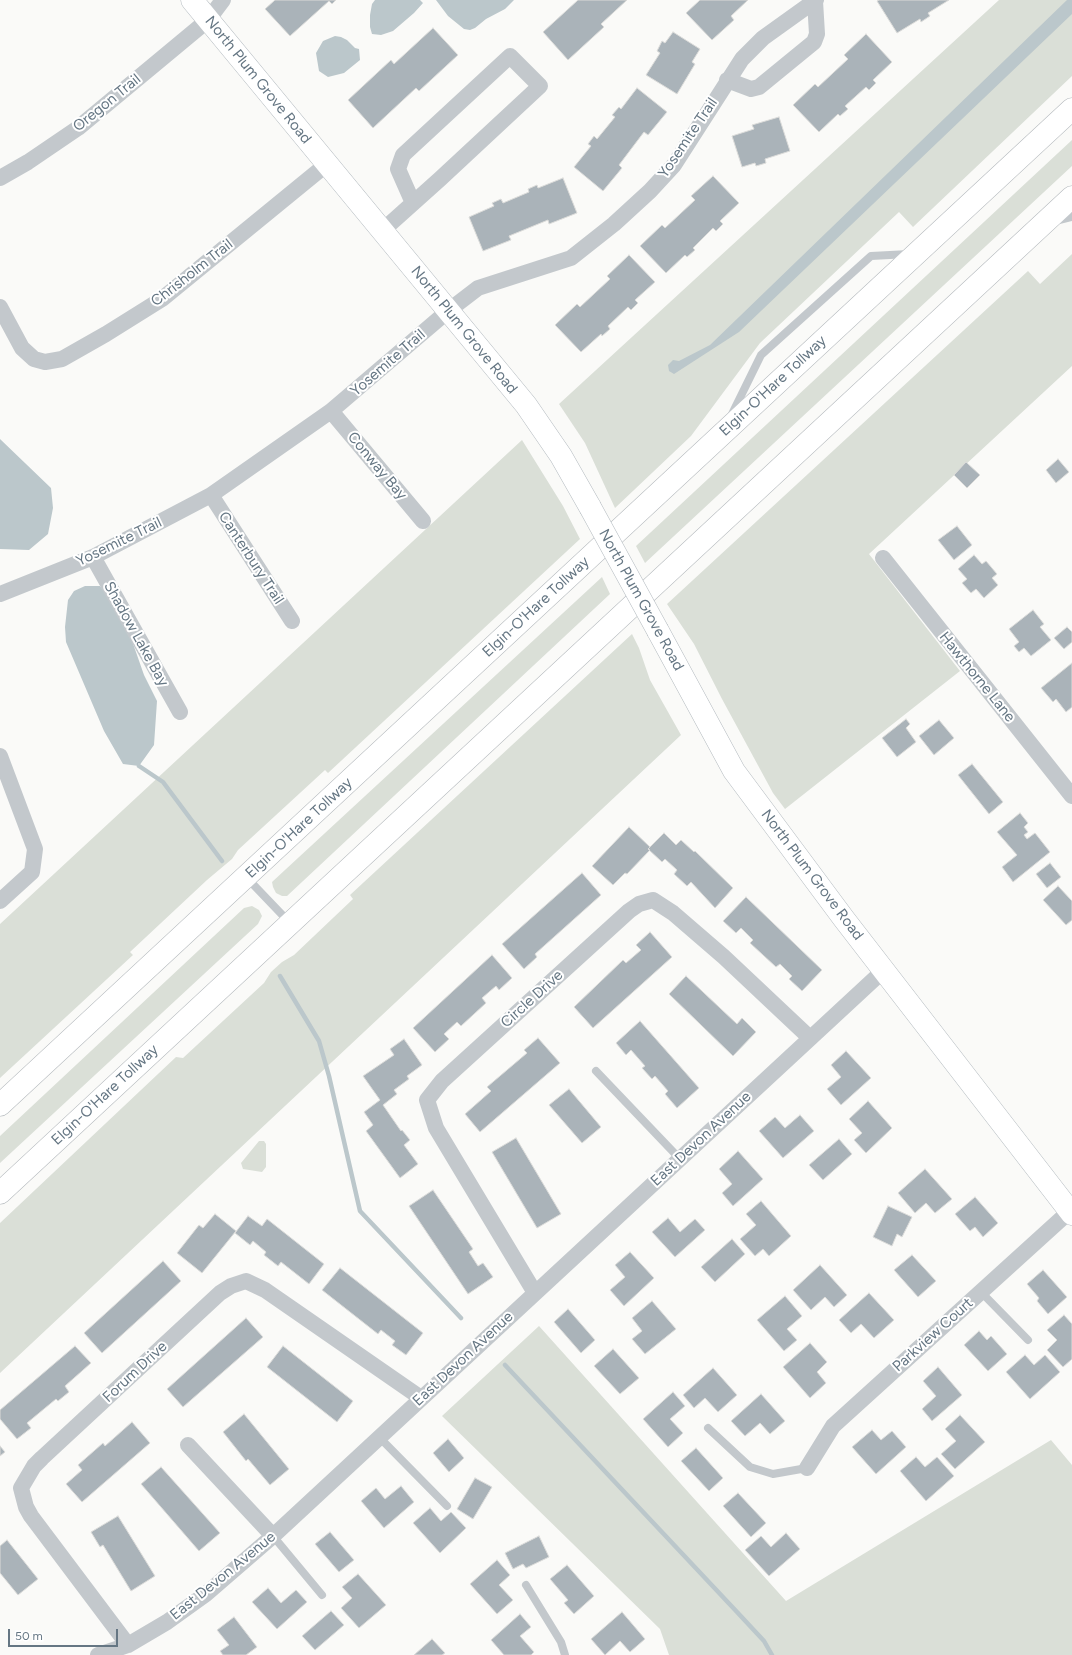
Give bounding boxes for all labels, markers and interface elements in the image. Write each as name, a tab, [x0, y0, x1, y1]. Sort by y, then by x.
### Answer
street label: North Plum Grove Road	[201, 13, 315, 147]
street label: Oregon Trail	[70, 70, 144, 136]
street label: Yosemite Trail	[655, 94, 721, 182]
street label: Chrisholm Trail	[148, 236, 236, 310]
street label: North Plum Grove Road	[407, 263, 521, 397]
street label: Yosemite Trail	[347, 326, 429, 400]
street label: Elgin-O'Hare Tollway	[716, 332, 830, 440]
street label: Conway Bay	[343, 428, 411, 504]
street label: Canterbury Trail	[214, 508, 288, 608]
street label: Yosemite Trail	[73, 514, 165, 570]
street label: North Plum Grove Road	[595, 526, 687, 674]
street label: Elgin-O'Hare Tollway	[479, 553, 593, 661]
street label: Shadow Lake Bay	[100, 578, 172, 690]
street label: Hawthorne Lane	[935, 628, 1019, 726]
street label: Elgin-O'Hare Tollway	[242, 774, 356, 882]
street label: North Plum Grove Road	[757, 806, 867, 944]
street label: Circle Drive	[497, 966, 567, 1032]
street label: Elgin-O'Hare Tollway	[48, 1041, 162, 1149]
street label: East Devon Avenue	[647, 1088, 755, 1190]
street label: Parkview Court	[889, 1294, 977, 1376]
street label: East Devon Avenue	[409, 1308, 517, 1410]
street label: Forum Drive	[99, 1338, 171, 1406]
street label: East Devon Avenue	[167, 1528, 279, 1624]
scale bar	[10, 1621, 120, 1647]
text: 50 m	[15, 1629, 43, 1643]

